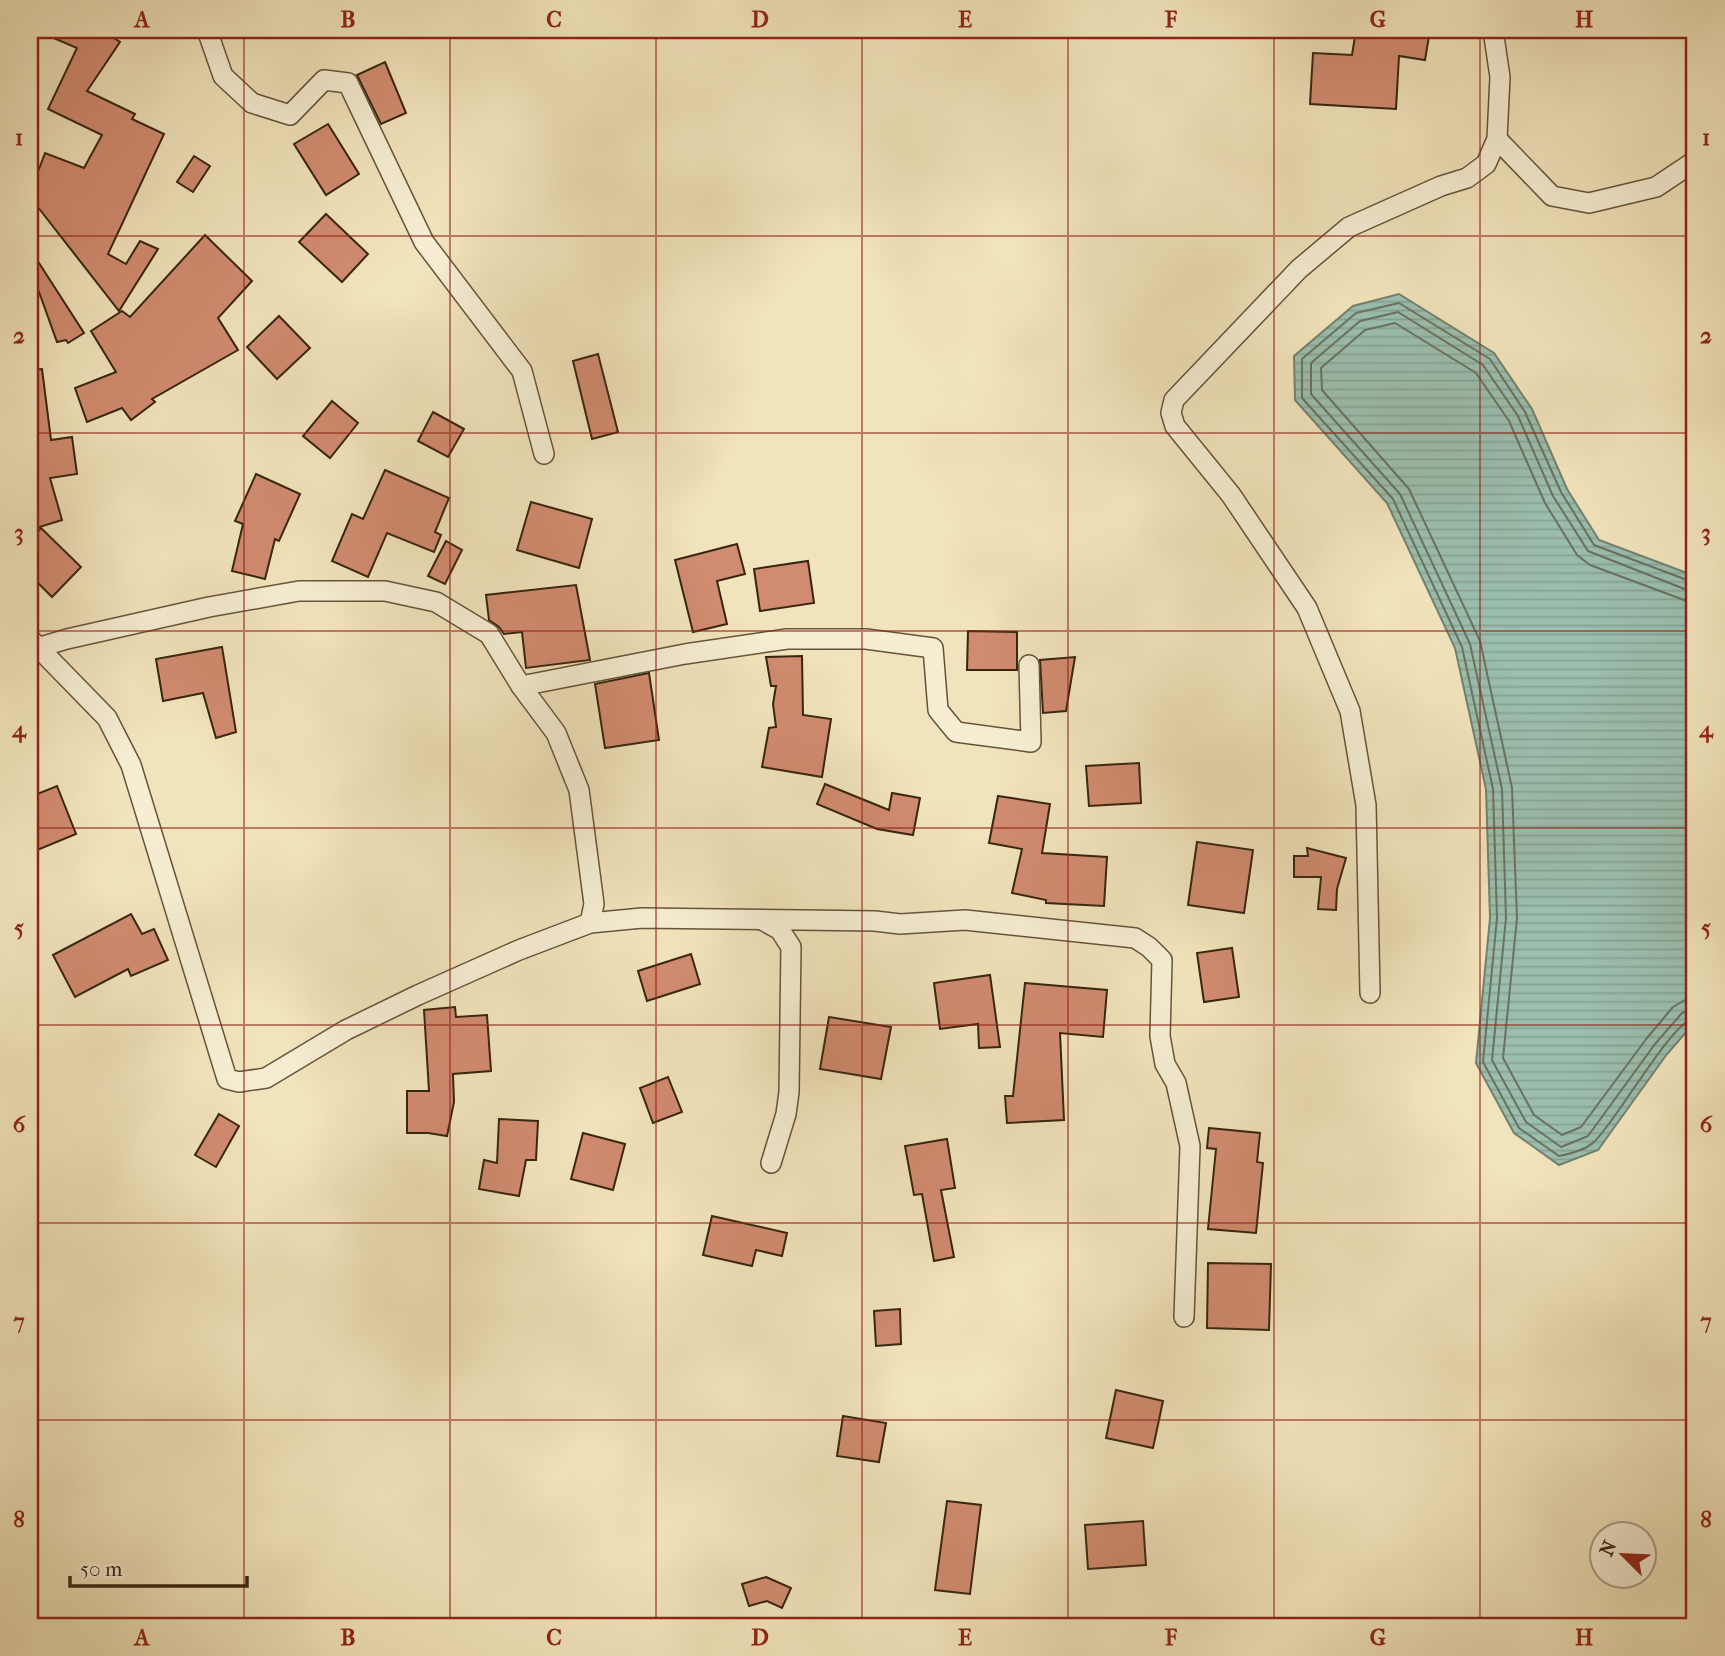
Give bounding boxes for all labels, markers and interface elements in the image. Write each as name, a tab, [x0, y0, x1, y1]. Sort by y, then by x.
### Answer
text: A	[133, 6, 151, 33]
text: B	[341, 6, 356, 33]
text: C	[546, 6, 562, 33]
text: D	[751, 6, 769, 33]
text: E	[958, 6, 972, 33]
text: F	[1164, 6, 1178, 33]
text: G	[1370, 6, 1386, 33]
text: H	[1575, 6, 1593, 33]
text: 1	[15, 124, 23, 151]
text: 1	[1702, 124, 1710, 151]
text: 2	[13, 322, 25, 349]
text: 2	[1700, 322, 1712, 349]
text: 3	[14, 519, 24, 546]
text: 3	[1701, 519, 1711, 546]
text: 4	[11, 716, 27, 743]
text: 4	[1698, 716, 1714, 743]
text: 5	[14, 914, 24, 941]
text: 5	[1701, 914, 1711, 941]
text: 6	[13, 1111, 26, 1138]
text: 6	[1700, 1111, 1713, 1138]
text: 7	[12, 1308, 25, 1335]
text: 7	[1699, 1308, 1712, 1335]
text: 8	[13, 1506, 25, 1533]
text: 8	[1700, 1506, 1712, 1533]
north arrow	[1588, 1520, 1658, 1590]
text: N	[1595, 1537, 1622, 1560]
scale bar	[70, 1544, 247, 1588]
text: 50 m	[80, 1557, 123, 1581]
text: A	[133, 1624, 151, 1651]
text: B	[341, 1624, 356, 1651]
text: C	[546, 1624, 562, 1651]
text: D	[751, 1624, 769, 1651]
text: E	[958, 1624, 972, 1651]
text: F	[1164, 1624, 1178, 1651]
text: G	[1370, 1624, 1386, 1651]
text: H	[1575, 1624, 1593, 1651]

